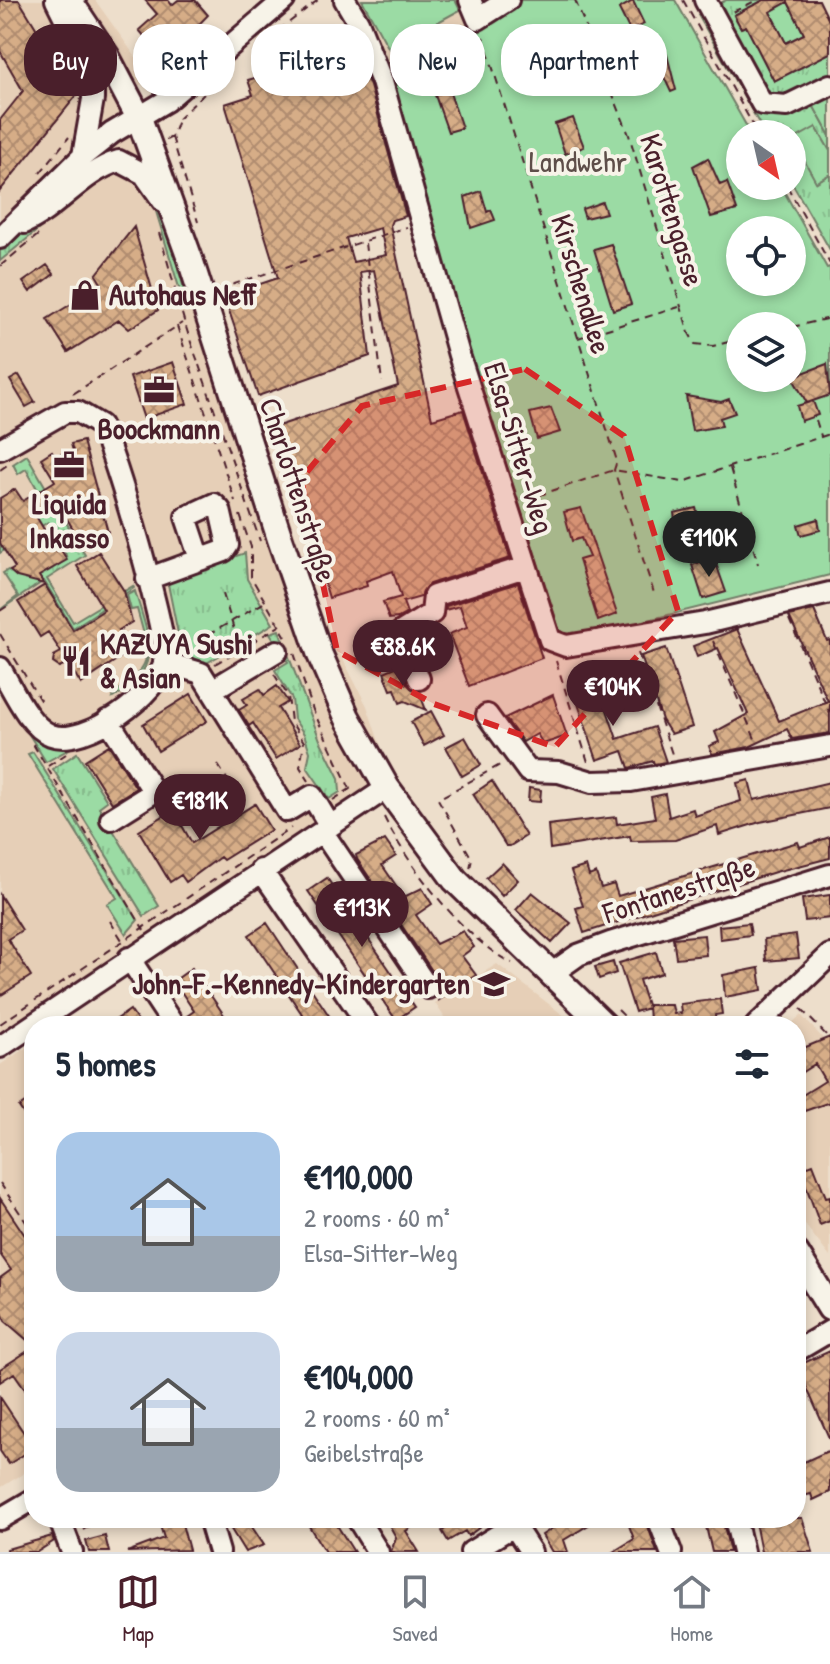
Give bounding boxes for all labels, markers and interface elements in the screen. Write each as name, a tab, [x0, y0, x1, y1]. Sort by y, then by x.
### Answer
chip: Buy	[24, 24, 117, 96]
chip: Rent	[133, 24, 235, 96]
chip: Filters	[251, 24, 374, 96]
chip: New	[390, 24, 485, 96]
chip: Apartment	[501, 24, 667, 96]
north arrow	[726, 120, 806, 200]
map controls	[726, 120, 806, 392]
street label: Karottengasse	[631, 129, 715, 291]
park label: Landwehr	[529, 141, 628, 181]
street label: Kirschenallee	[542, 209, 622, 358]
button: locate	[726, 216, 806, 296]
place label: Autohaus Neff	[109, 274, 258, 314]
shop icon: Autohaus Neff	[68, 278, 102, 312]
button: layers	[726, 312, 806, 392]
street label: Elsa-Sitter-Weg	[475, 357, 565, 538]
office icon: Boockmann	[142, 373, 176, 407]
street label: Charlottenstraße	[250, 392, 348, 587]
place label: Boockmann	[98, 408, 220, 448]
office icon: Liquida Inkasso	[52, 448, 86, 482]
place label: Liquida Inkasso	[29, 483, 109, 557]
pin: €110K	[653, 511, 765, 579]
text: €110K	[681, 519, 737, 554]
pin: €88.6K	[338, 620, 468, 688]
place label: KAZUYA Sushi & Asian	[100, 623, 253, 697]
text: €88.6K	[371, 628, 435, 663]
restaurant icon: KAZUYA Sushi & Asian	[59, 644, 93, 678]
pin: €104K	[557, 660, 669, 728]
text: €104K	[585, 668, 641, 703]
pin: €181K	[144, 774, 256, 842]
text: €181K	[172, 782, 228, 817]
street label: Fontanestraße	[597, 846, 760, 933]
pin: €113K	[306, 881, 418, 949]
text: €113K	[334, 889, 390, 924]
place label: John-F.-Kennedy-Kindergarten	[132, 963, 470, 1004]
school or university icon: John-F.-Kennedy-Kindergarten	[477, 967, 511, 1001]
text: 5 homes	[56, 1041, 156, 1087]
icon: filters	[730, 1042, 774, 1086]
text: €110,000	[304, 1154, 413, 1200]
icon: home	[120, 1164, 216, 1260]
text: 2 rooms · 60 m²	[304, 1200, 450, 1235]
text: Elsa-Sitter-Weg	[304, 1235, 458, 1270]
text: €104,000	[304, 1354, 413, 1400]
icon: home	[120, 1364, 216, 1460]
text: 2 rooms · 60 m²	[304, 1400, 450, 1435]
text: Geibelstraße	[304, 1435, 424, 1470]
tab: Map	[116, 1570, 160, 1648]
tab: Saved	[393, 1570, 437, 1648]
tab: Home	[670, 1570, 714, 1648]

